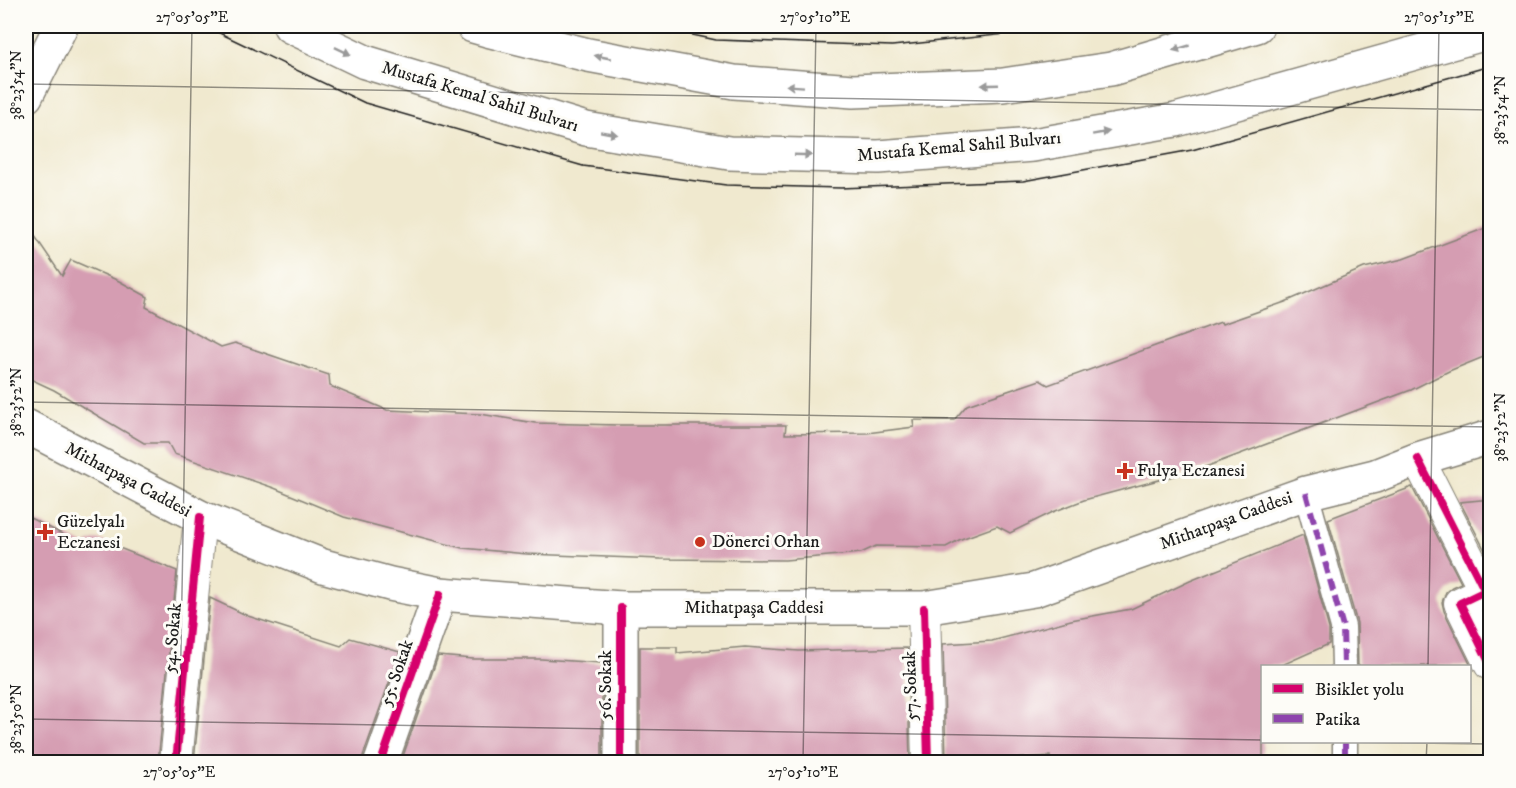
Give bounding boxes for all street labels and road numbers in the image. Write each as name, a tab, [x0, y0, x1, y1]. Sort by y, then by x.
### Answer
street label: Mustafa Kemal Sahil Bulvarı	[379, 57, 581, 137]
street label: Mustafa Kemal Sahil Bulvarı	[856, 127, 1062, 167]
street label: Mithatpaşa Caddesi	[61, 438, 195, 522]
street label: Mithatpaşa Caddesi	[1157, 487, 1295, 555]
street label: Mithatpaşa Caddesi	[684, 597, 824, 619]
street label: 54. Sokak	[159, 602, 187, 674]
street label: 55. Sokak	[375, 637, 419, 709]
street label: 56. Sokak	[595, 650, 617, 720]
street label: 57. Sokak	[899, 651, 923, 721]

